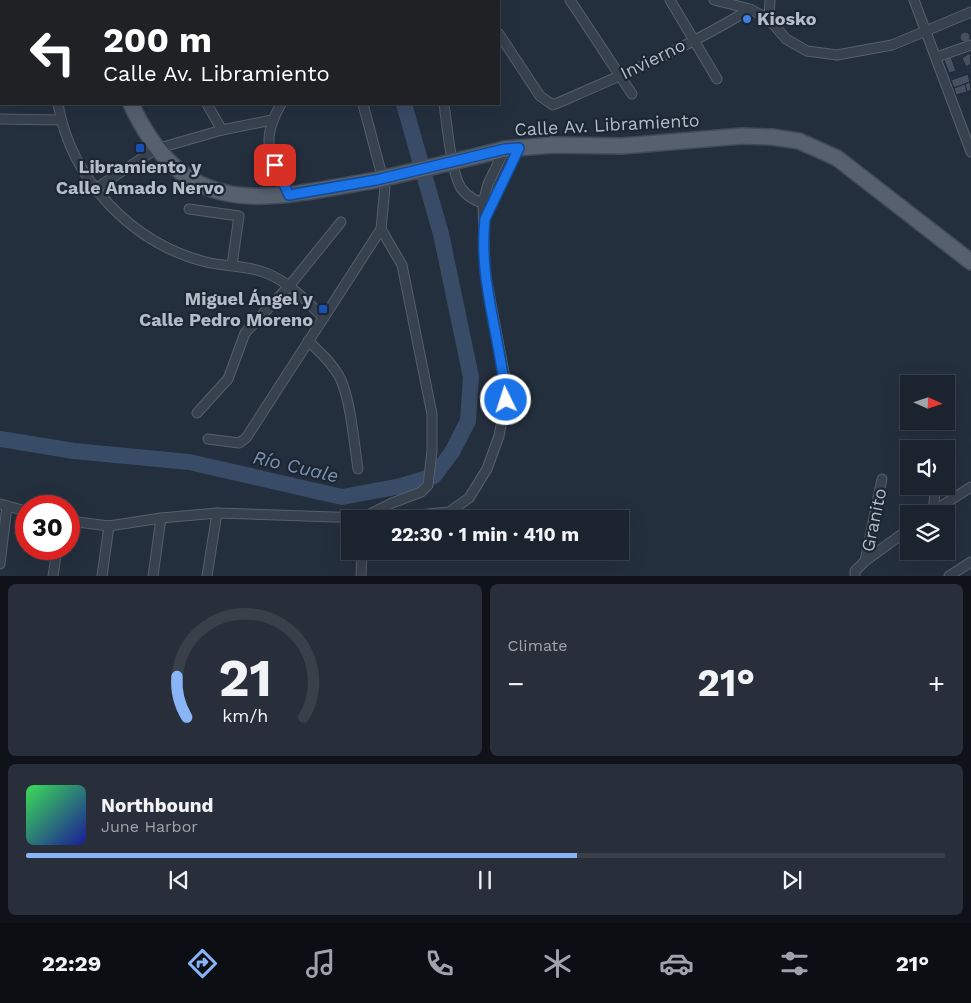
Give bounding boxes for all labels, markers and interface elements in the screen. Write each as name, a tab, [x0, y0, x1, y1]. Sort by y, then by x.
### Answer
place label: Kiosko	[757, 8, 817, 29]
marker: Kiosko	[741, 13, 753, 25]
text: 200 m	[103, 19, 212, 61]
icon: left	[20, 20, 85, 85]
street label: Invierno	[617, 34, 689, 83]
text: Calle Av. Libramiento	[103, 61, 330, 86]
street label: Calle Av. Libramiento	[514, 109, 700, 140]
marker: Libramiento y Calle Amado Nervo	[134, 142, 146, 154]
pin	[254, 144, 296, 186]
icon: arrive	[261, 151, 289, 179]
place label: Libramiento y Calle Amado Nervo	[56, 156, 224, 198]
place label: Miguel Ángel y Calle Pedro Moreno	[139, 288, 314, 330]
marker: Miguel Ángel y Calle Pedro Moreno	[317, 303, 329, 315]
position arrow	[479, 373, 531, 425]
north arrow	[900, 375, 955, 430]
map controls	[900, 375, 955, 560]
button: sound	[900, 440, 955, 495]
water label: Río Cuale	[251, 446, 341, 487]
street label: Granito	[857, 486, 890, 554]
speed limit sign: 30	[15, 495, 80, 560]
button: layers	[900, 505, 955, 560]
text: 22:30 · 1 min · 410 m	[391, 523, 579, 546]
text: Climate	[508, 636, 568, 655]
text: 21	[218, 648, 271, 709]
text: 21°	[697, 661, 755, 705]
text: −	[508, 667, 524, 700]
text: +	[928, 667, 945, 700]
text: km/h	[222, 705, 268, 726]
text: Northbound	[101, 794, 213, 817]
text: June Harbor	[101, 817, 198, 836]
icon: previous	[165, 866, 193, 894]
icon: pause	[471, 866, 499, 894]
icon: next	[778, 866, 806, 894]
icon: directions	[185, 946, 220, 981]
icon: music	[303, 946, 338, 981]
icon: phone	[422, 946, 457, 981]
icon: climate	[540, 946, 575, 981]
icon: car	[659, 946, 694, 981]
icon: filters	[777, 946, 812, 981]
text: 22:29	[42, 951, 101, 976]
text: 21°	[896, 951, 929, 976]

